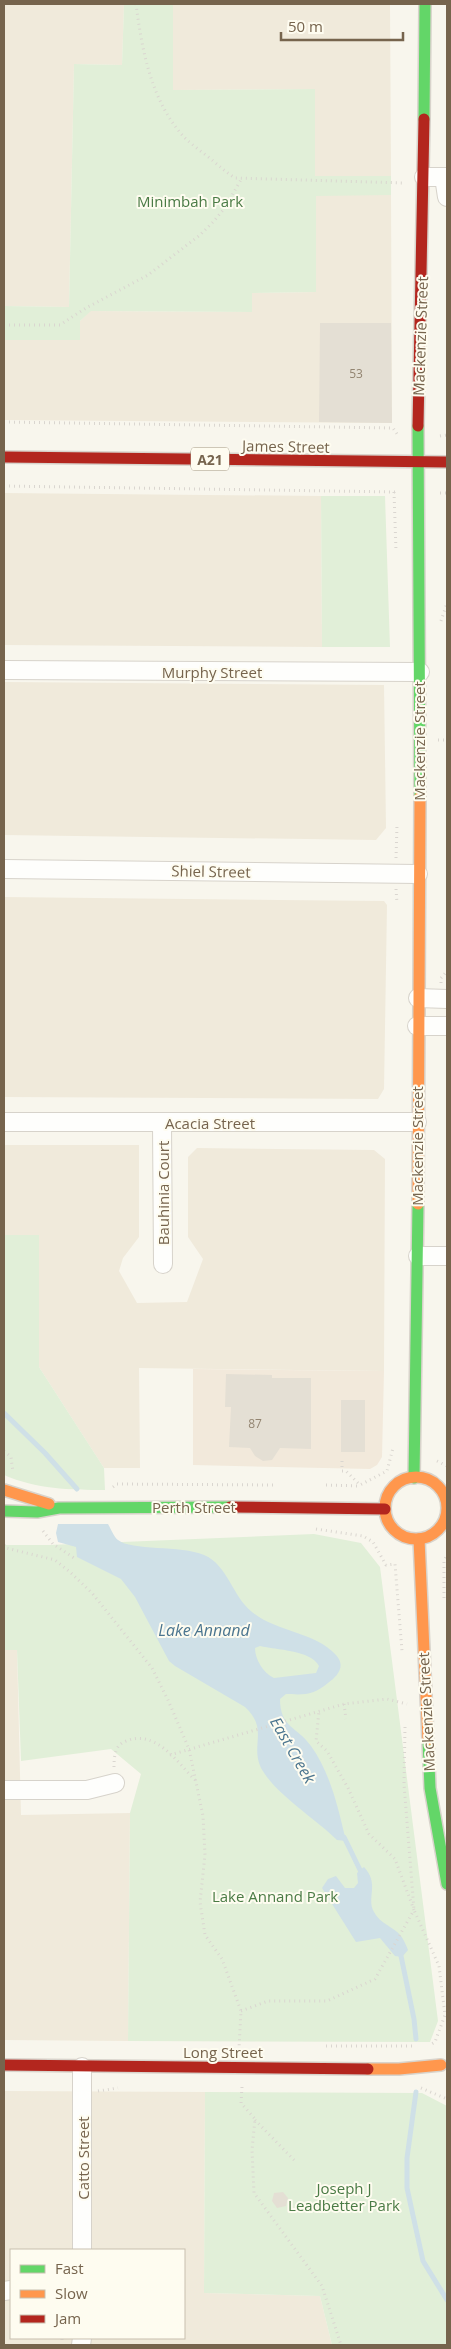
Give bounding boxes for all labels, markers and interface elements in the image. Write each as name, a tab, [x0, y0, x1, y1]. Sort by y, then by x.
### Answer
scale bar	[281, 10, 404, 42]
text: 50 m	[288, 16, 323, 36]
park label: Minimbah Park	[137, 191, 243, 211]
street label: Mackenzie Street	[408, 276, 432, 396]
house number: 53	[349, 365, 363, 382]
street label: James Street	[240, 435, 330, 457]
road number: A21	[191, 448, 229, 470]
street label: Murphy Street	[162, 662, 262, 682]
street label: Mackenzie Street	[409, 681, 429, 801]
street label: Shiel Street	[171, 860, 251, 882]
street label: Mackenzie Street	[407, 1086, 427, 1206]
street label: Acacia Street	[165, 1113, 255, 1133]
street label: Bauhinia Court	[153, 1141, 173, 1245]
house number: 87	[248, 1415, 262, 1432]
street label: Perth Street	[152, 1497, 236, 1517]
water label: Lake Annand	[158, 1619, 251, 1641]
street label: Mackenzie Street	[413, 1652, 439, 1772]
water label: East Creek	[265, 1713, 321, 1788]
park label: Lake Annand Park	[212, 1886, 338, 1906]
street label: Long Street	[183, 2042, 263, 2062]
street label: Catto Street	[73, 2116, 93, 2200]
park label: Joseph J Leadbetter Park	[288, 2178, 400, 2215]
legend	[10, 2249, 185, 2339]
text: Fast	[55, 2258, 84, 2278]
text: Slow	[55, 2283, 88, 2303]
text: Jam	[53, 2308, 81, 2328]

